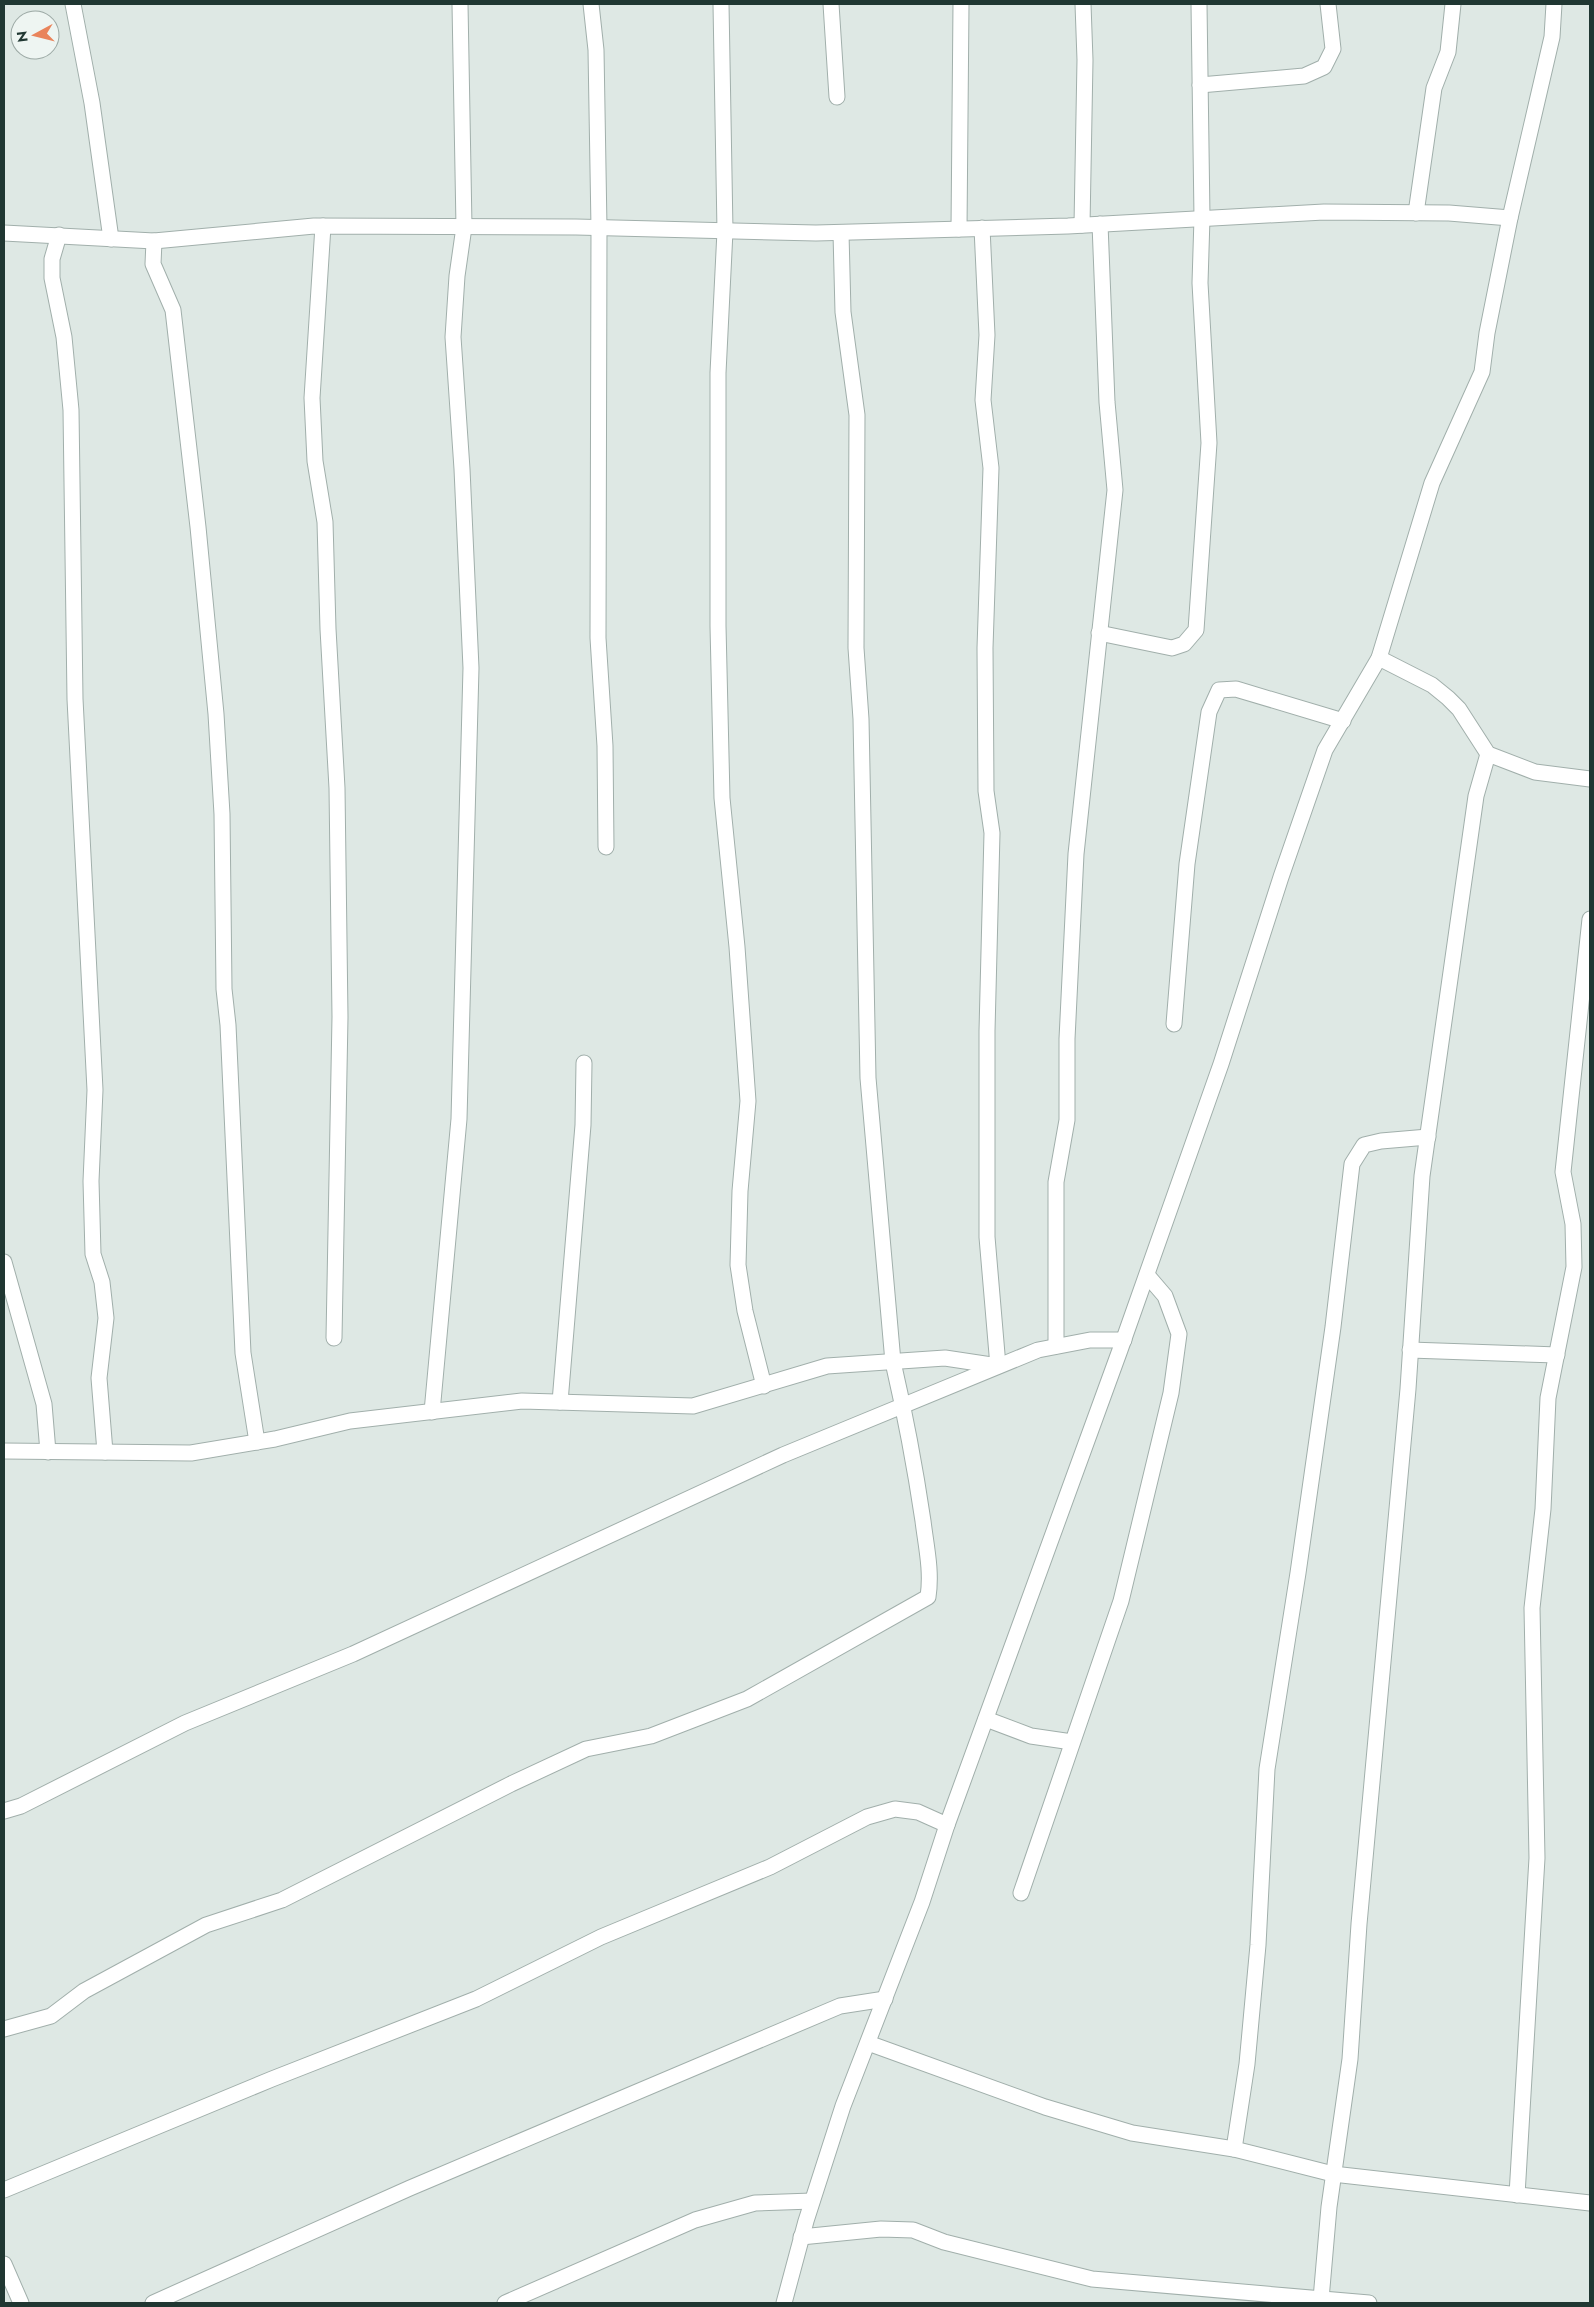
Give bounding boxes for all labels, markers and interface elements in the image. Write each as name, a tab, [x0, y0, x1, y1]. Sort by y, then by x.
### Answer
north arrow	[10, 10, 60, 60]
text: N	[11, 30, 33, 43]

